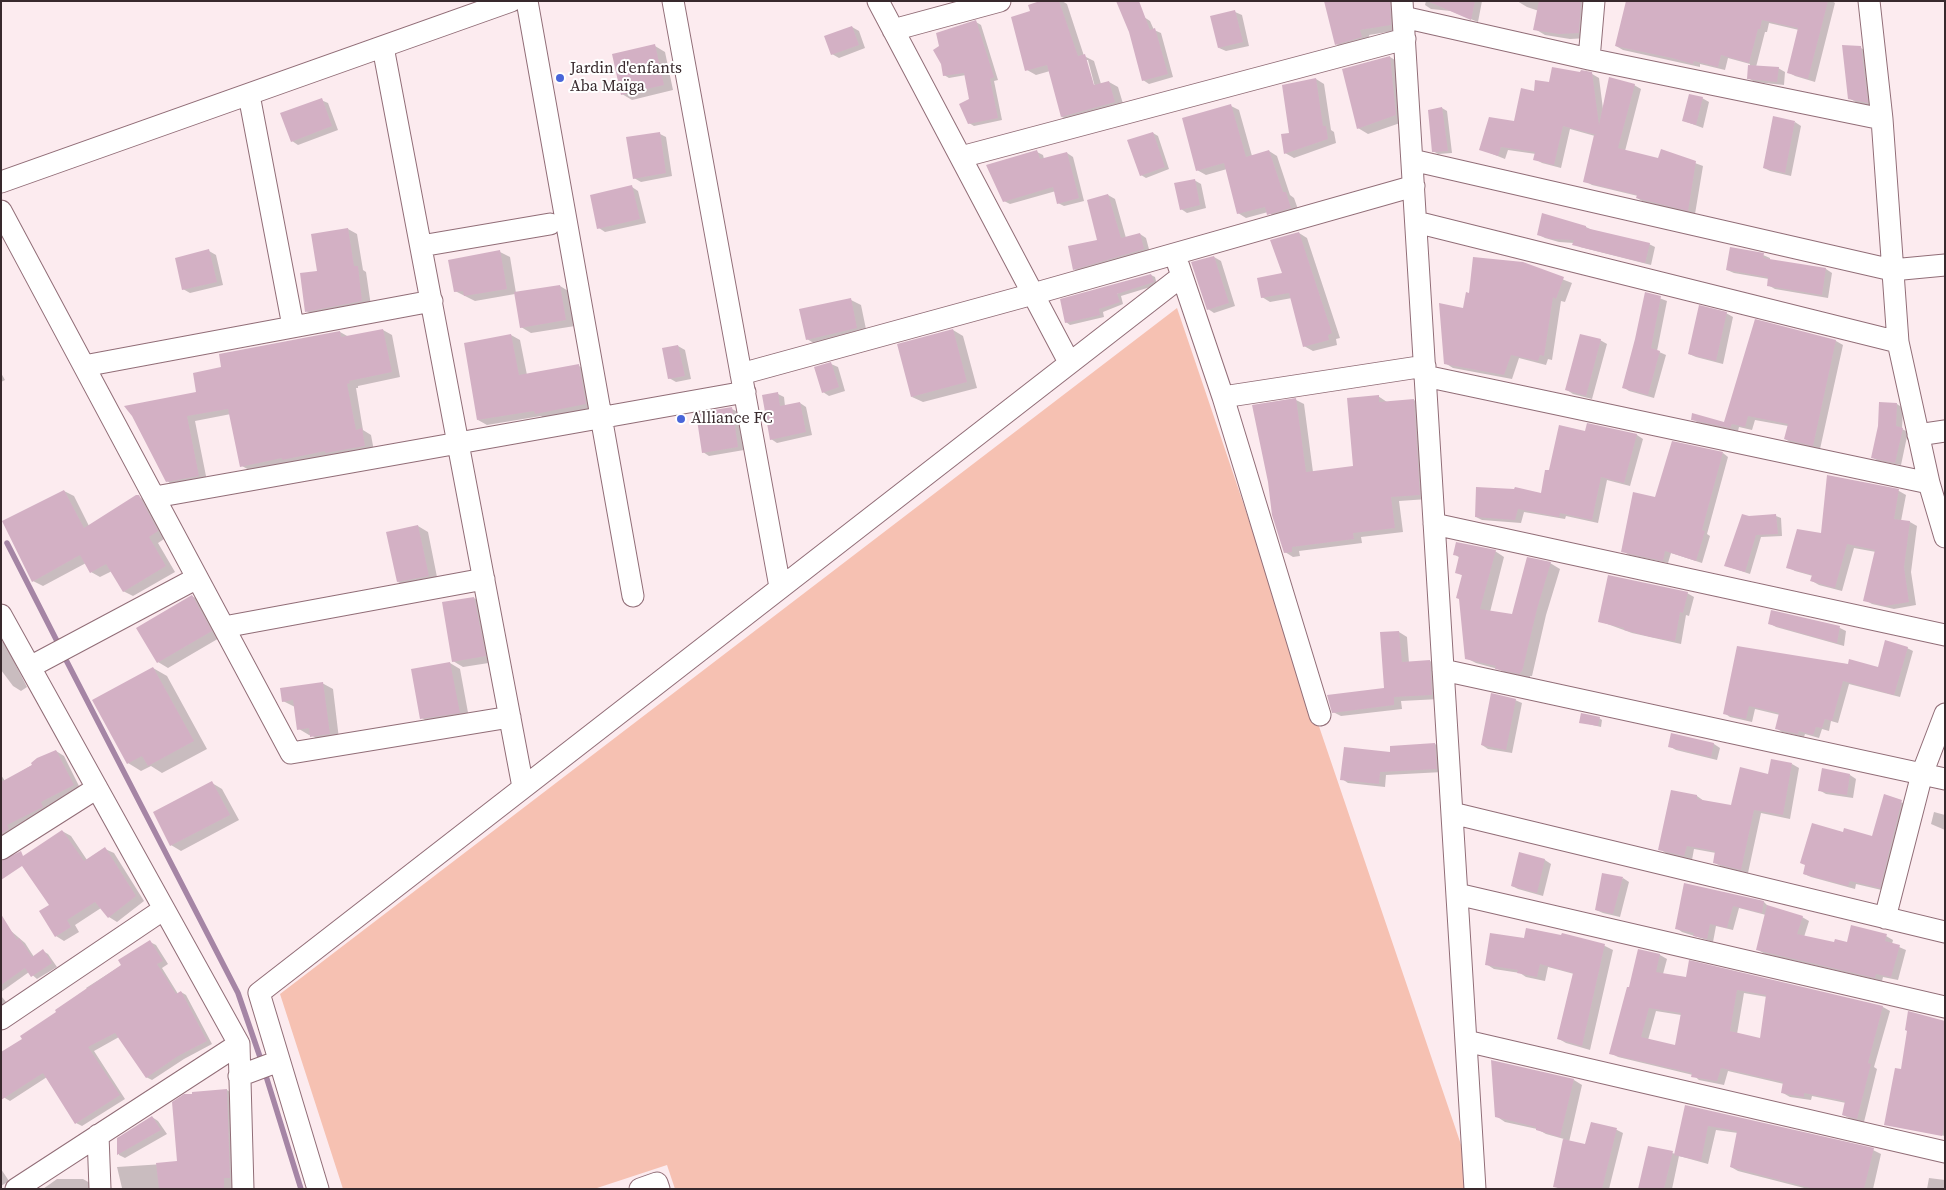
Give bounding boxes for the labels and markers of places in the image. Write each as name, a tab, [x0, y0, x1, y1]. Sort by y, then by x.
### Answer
place label: Jardin d'enfants Aba Maïga	[570, 59, 682, 97]
marker: Jardin d'enfants Aba Maïga	[554, 72, 566, 84]
place label: Alliance FC	[691, 409, 773, 429]
marker: Alliance FC	[675, 413, 687, 425]

